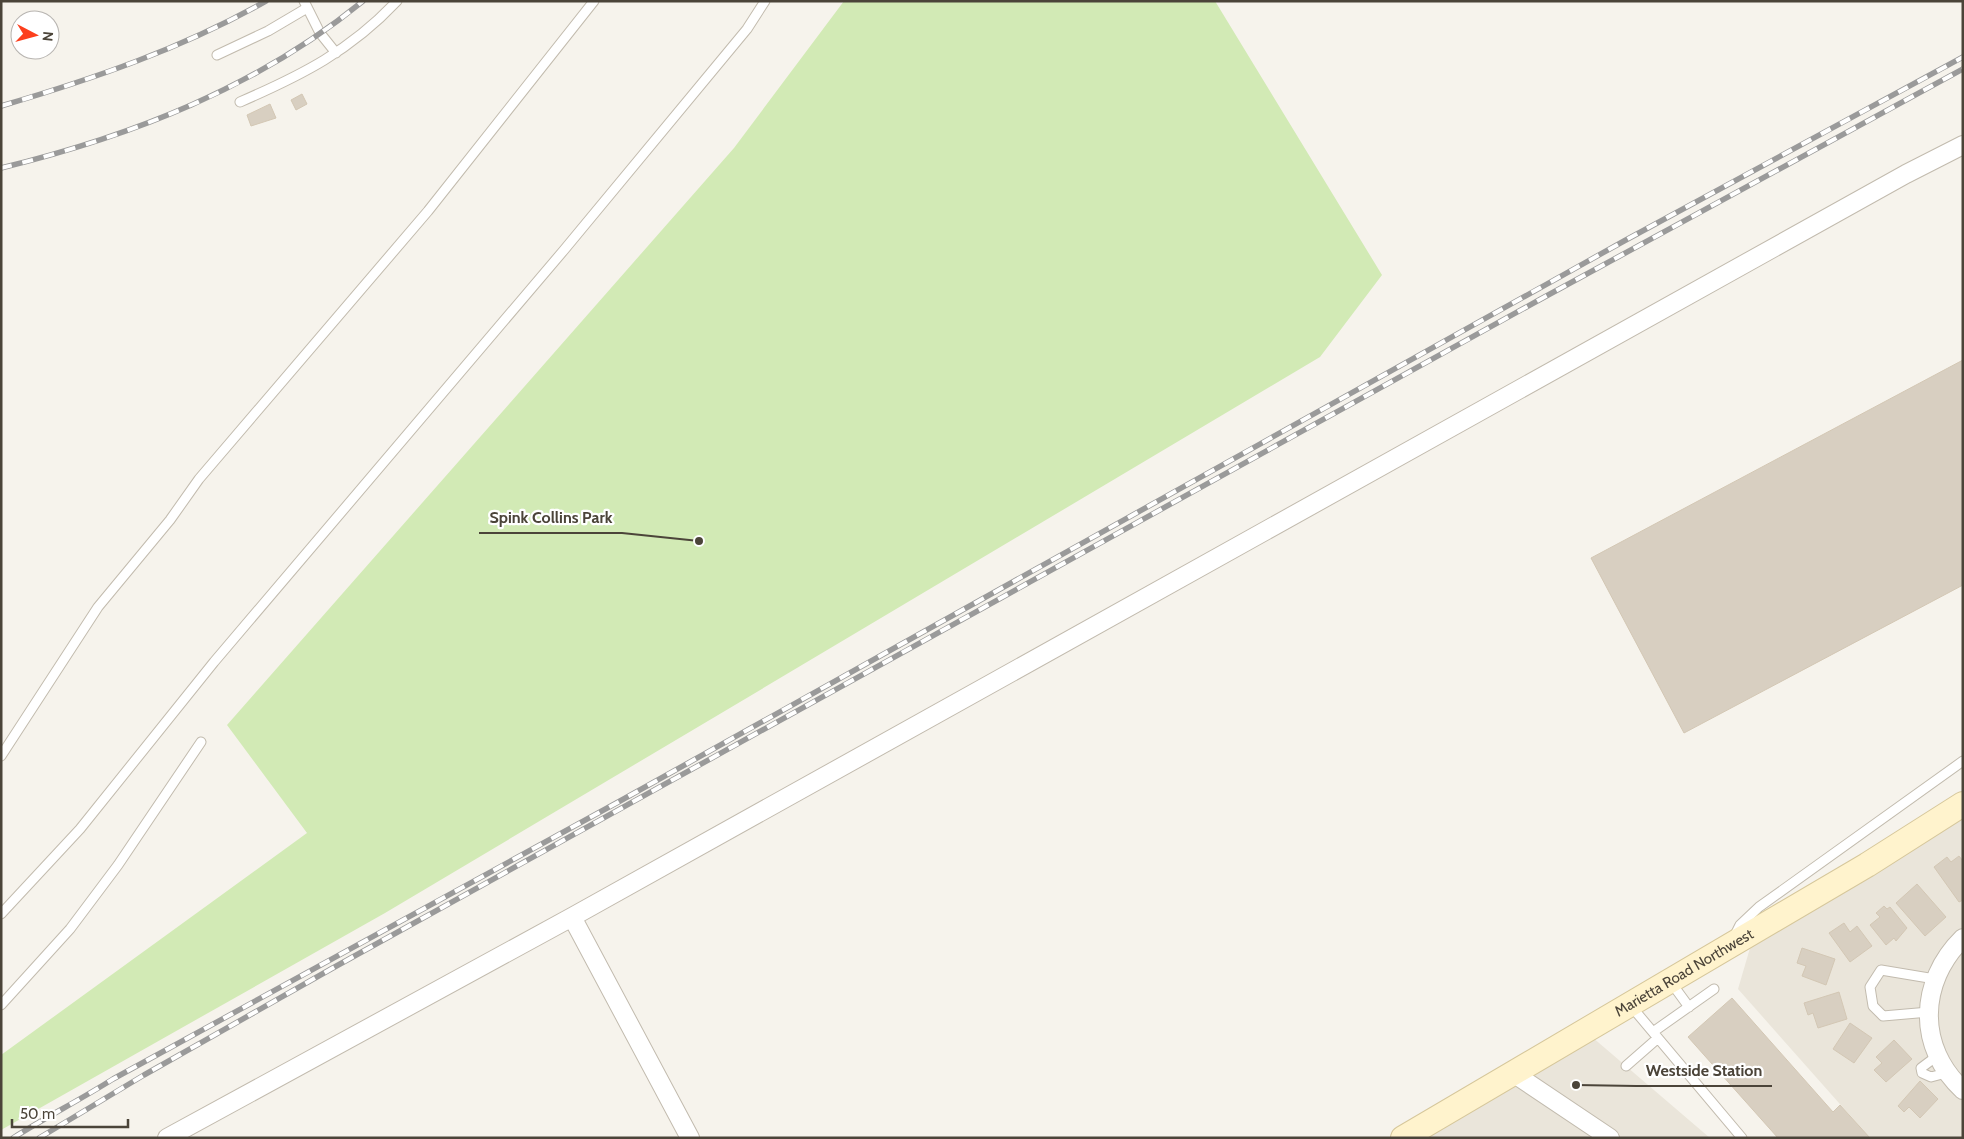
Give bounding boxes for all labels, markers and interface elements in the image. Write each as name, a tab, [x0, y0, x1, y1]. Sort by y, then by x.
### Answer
north arrow	[10, 10, 60, 60]
text: N	[38, 30, 57, 42]
callout: Spink Collins Park	[479, 502, 622, 533]
text: Spink Collins Park	[490, 508, 613, 527]
street label: Marietta Road Northwest	[1611, 925, 1757, 1020]
callout: Westside Station	[1636, 1055, 1772, 1086]
text: Westside Station	[1646, 1061, 1762, 1080]
scale bar	[12, 1096, 129, 1128]
text: 50 m	[20, 1105, 55, 1123]

